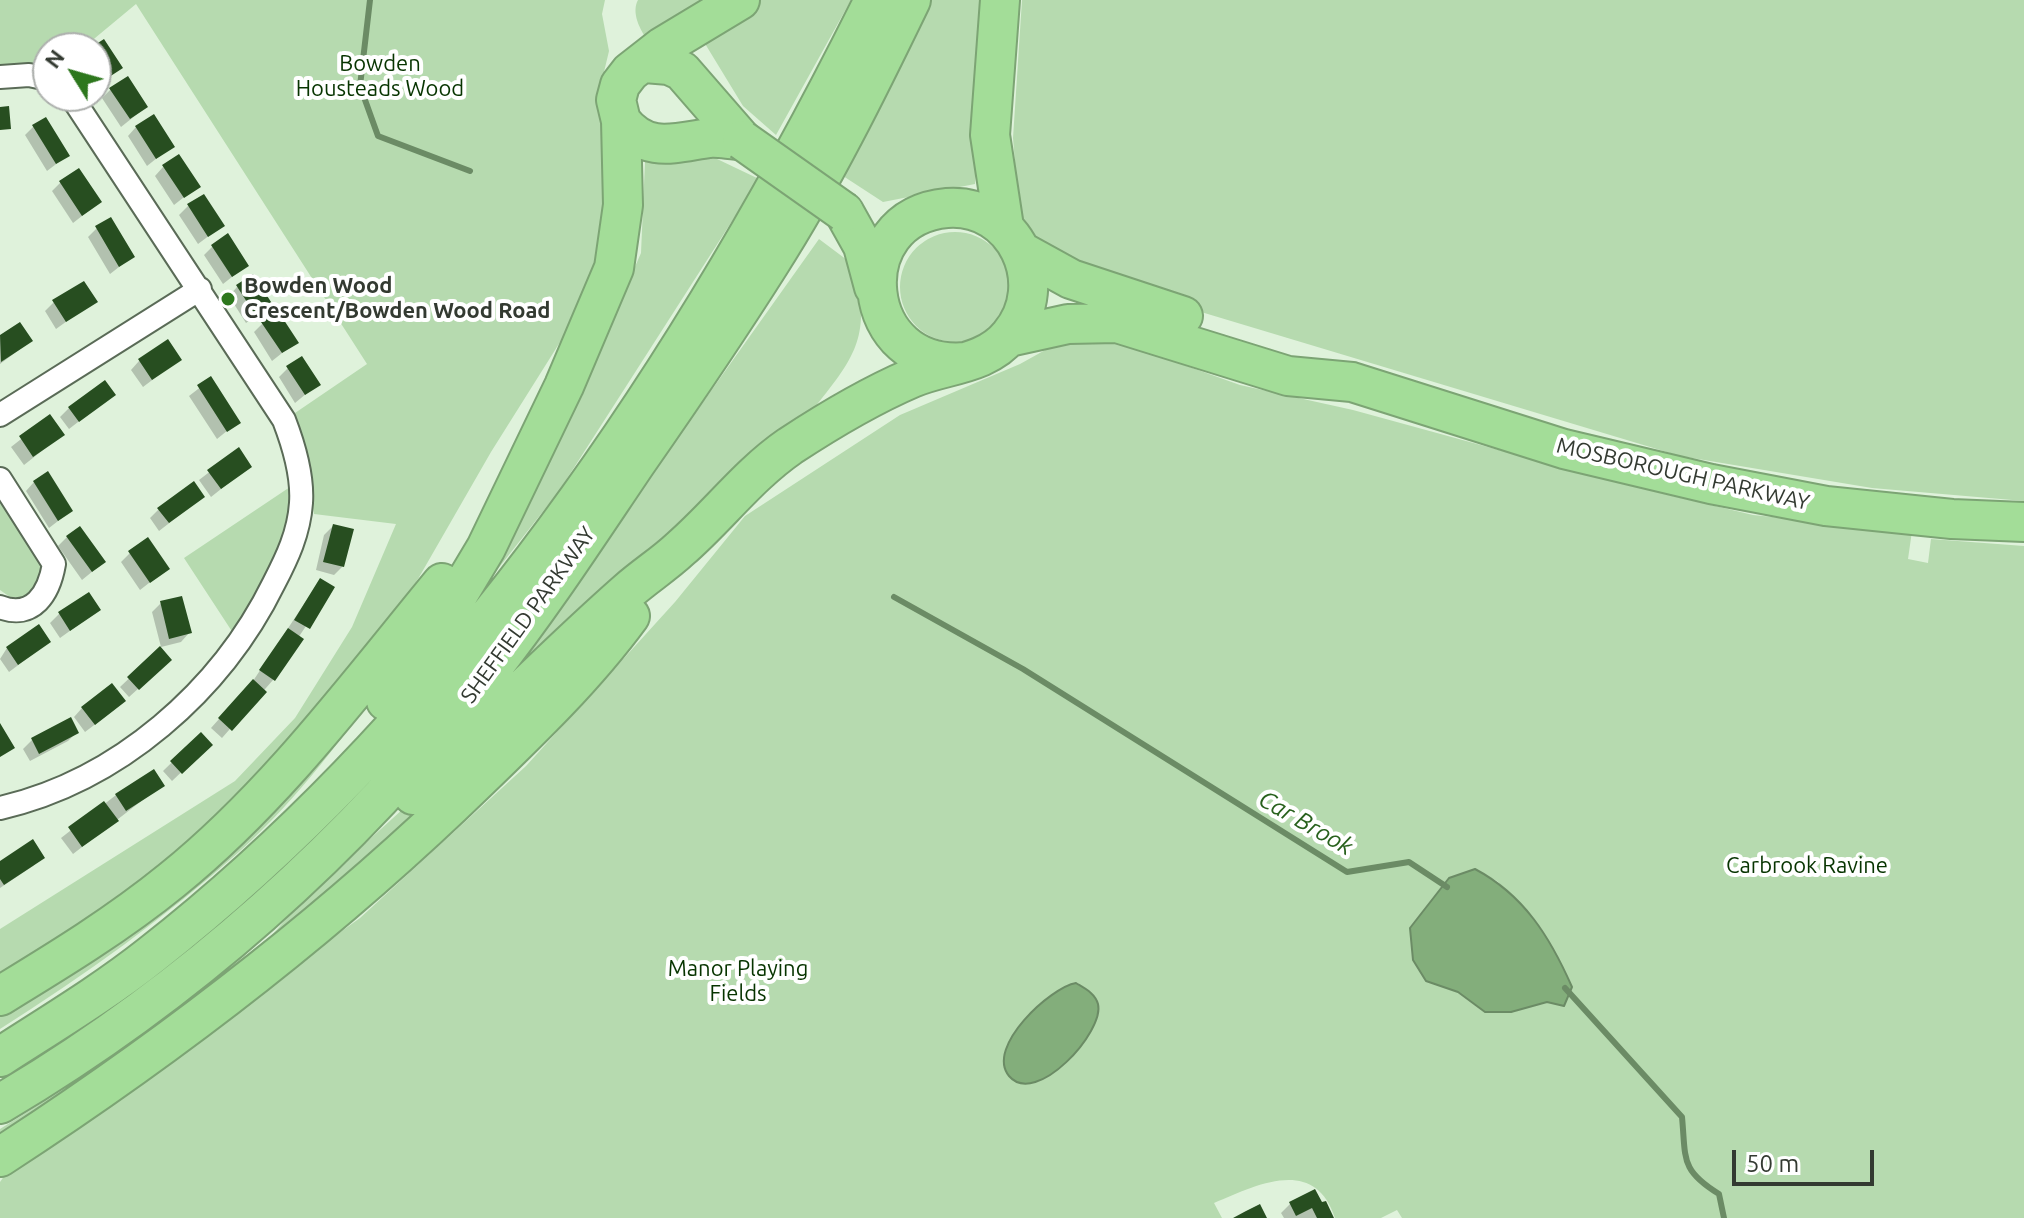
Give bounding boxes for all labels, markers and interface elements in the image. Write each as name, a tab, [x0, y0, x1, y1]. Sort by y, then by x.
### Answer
north arrow	[32, 32, 112, 112]
text: N	[39, 44, 69, 73]
park label: Bowden Housteads Wood	[296, 51, 464, 102]
place label: Bowden Wood Crescent/Bowden Wood Road	[244, 273, 551, 324]
marker: Bowden Wood Crescent/Bowden Wood Road	[219, 290, 237, 308]
street label: MOSBOROUGH PARKWAY	[1554, 432, 1812, 516]
street label: SHEFFIELD PARKWAY	[455, 522, 601, 708]
water label: Car Brook	[1254, 784, 1358, 862]
park label: Carbrook Ravine	[1726, 853, 1888, 879]
park label: Manor Playing Fields	[668, 956, 808, 1008]
scale bar	[1736, 1134, 1878, 1184]
text: 50 m	[1746, 1150, 1799, 1177]

